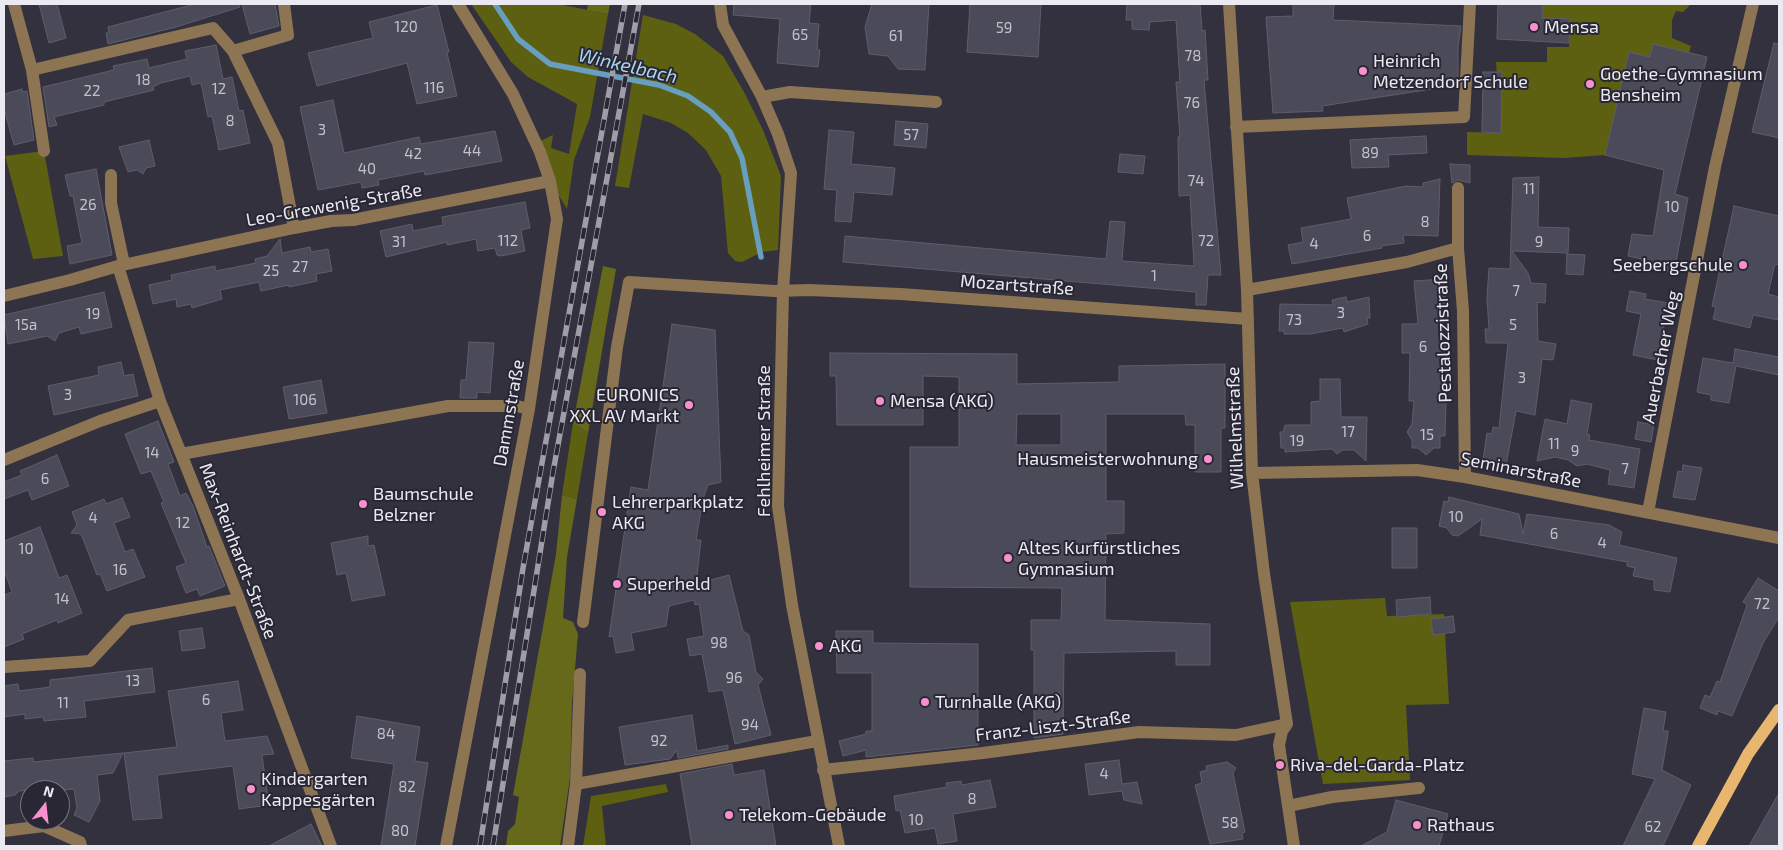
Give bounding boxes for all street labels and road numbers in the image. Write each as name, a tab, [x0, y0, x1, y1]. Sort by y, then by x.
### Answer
street label: Leo-Grewenig-Straße	[244, 179, 424, 231]
street label: Pestalozzistraße	[1430, 263, 1456, 403]
street label: Mozartstraße	[959, 270, 1075, 300]
street label: Auerbacher Weg	[1638, 289, 1684, 425]
street label: Dammstraße	[489, 358, 529, 468]
street label: Fehlheimer Straße	[753, 365, 775, 517]
street label: Wilhelmstraße	[1222, 366, 1248, 490]
street label: Seminarstraße	[1459, 448, 1583, 492]
street label: Max-Reinhardt-Straße	[194, 460, 282, 642]
street label: Franz-Liszt-Straße	[974, 706, 1132, 746]

